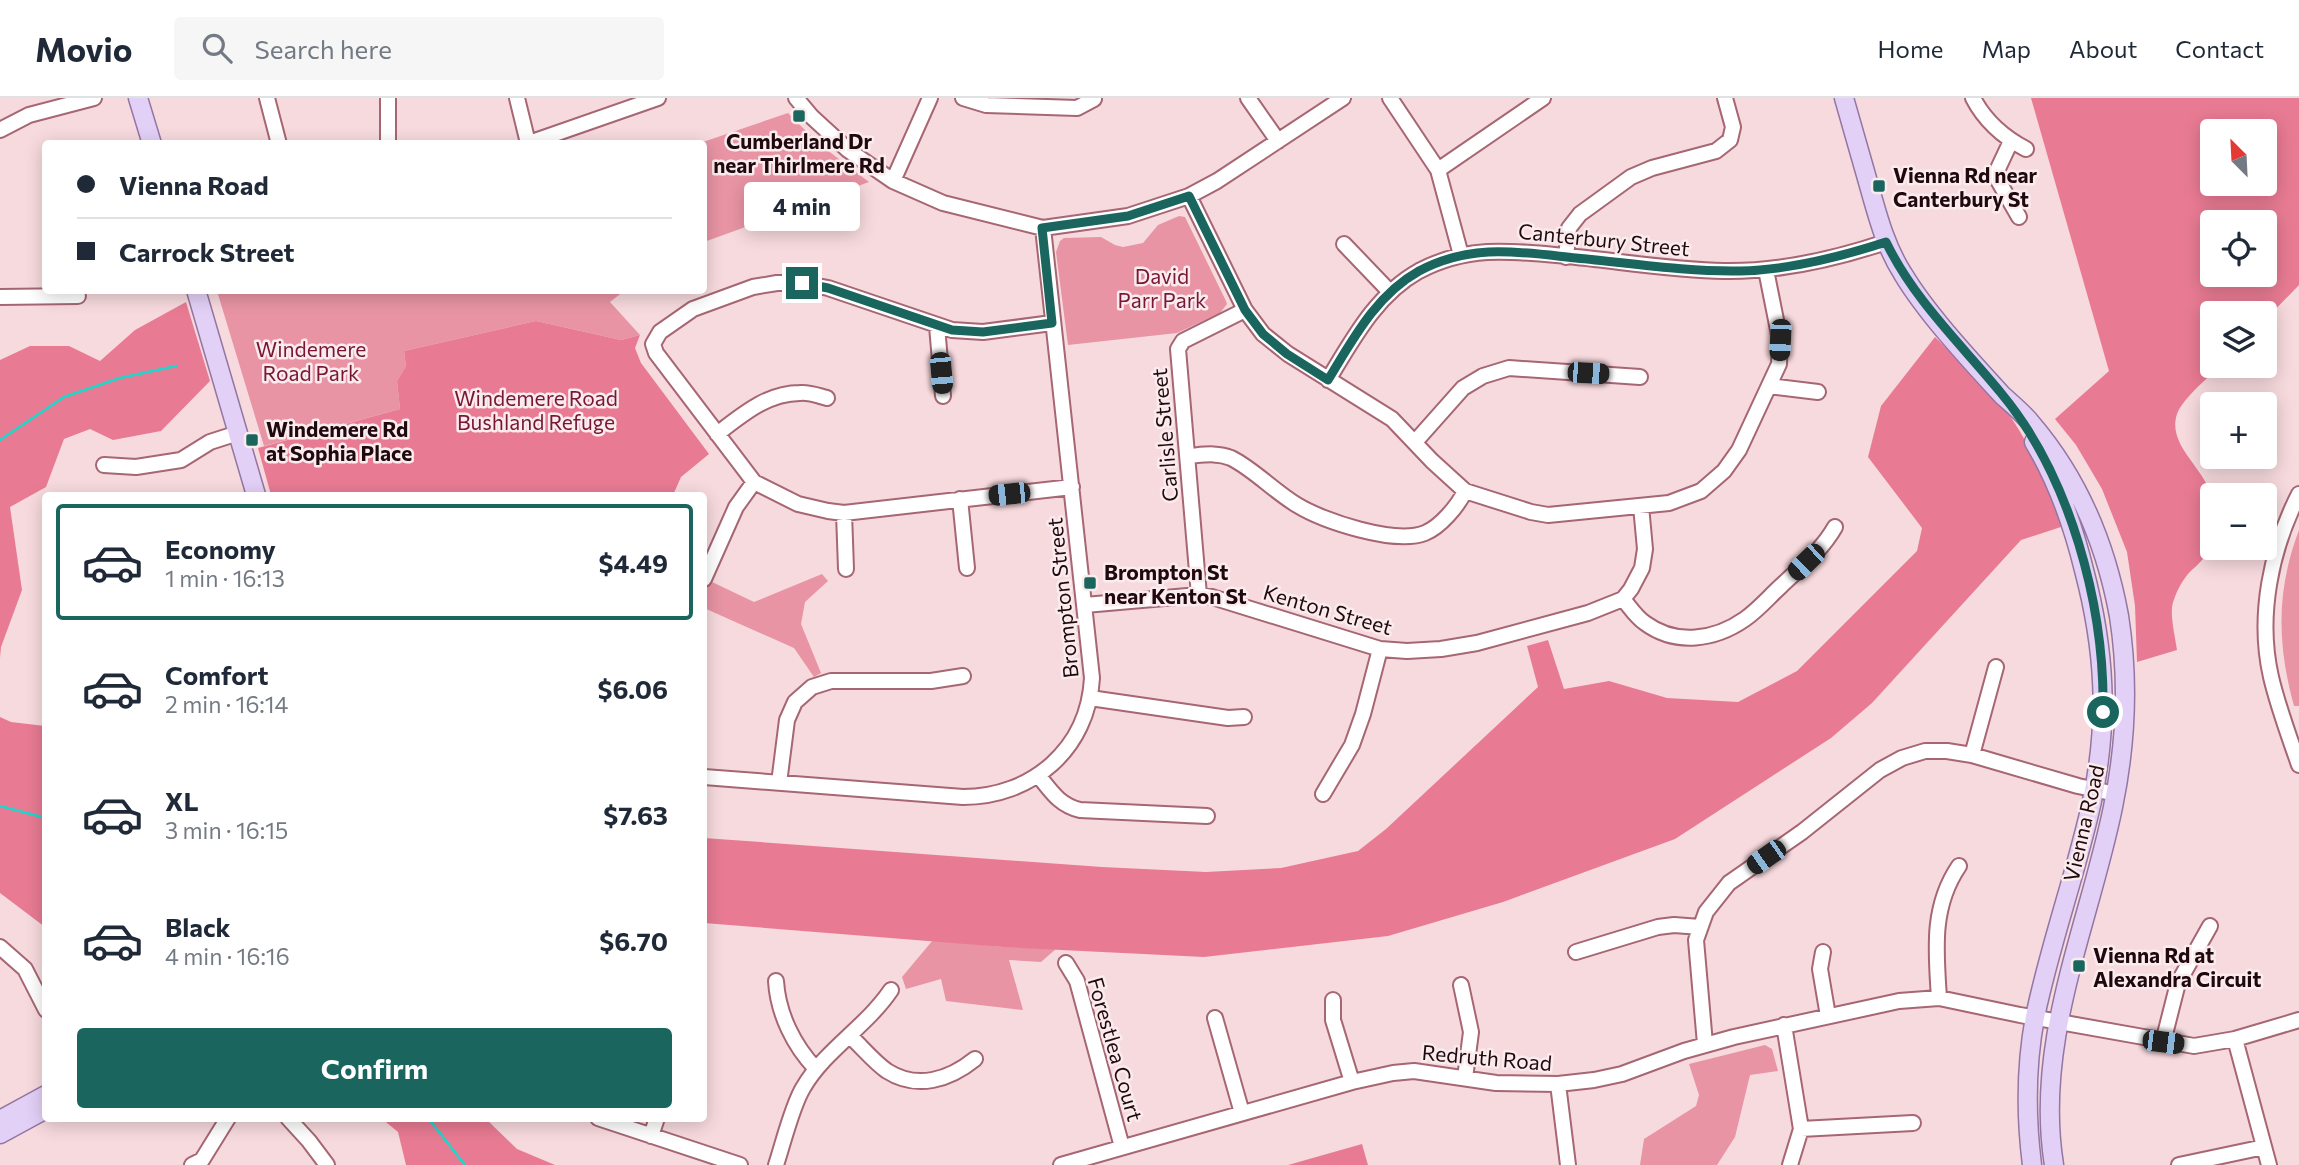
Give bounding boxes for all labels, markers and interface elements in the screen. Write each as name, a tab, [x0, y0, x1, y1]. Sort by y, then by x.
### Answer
search box	[174, 17, 664, 80]
text: Movio	[35, 28, 132, 69]
icon: search	[198, 29, 236, 67]
text: Search here	[254, 33, 392, 64]
text: Home	[1878, 34, 1944, 63]
text: Map	[1982, 34, 2031, 63]
text: About	[2069, 34, 2137, 63]
text: Contact	[2175, 34, 2264, 63]
marker: Cumberland Dr near Thirlmere Rd	[791, 108, 807, 124]
north arrow	[2200, 119, 2277, 196]
map controls	[2200, 119, 2277, 560]
place label: Cumberland Dr near Thirlmere Rd	[713, 128, 885, 177]
place label: Vienna Rd near Canterbury St	[1893, 162, 2038, 211]
text: Vienna Road	[119, 169, 269, 200]
marker: Vienna Rd near Canterbury St	[1871, 178, 1887, 194]
callout: 4 min	[744, 181, 860, 230]
text: 4 min	[773, 192, 831, 220]
button: locate	[2200, 210, 2277, 287]
street label: Canterbury Street	[1517, 218, 1691, 260]
text: Carrock Street	[119, 236, 295, 267]
park label: David Parr Park	[1118, 263, 1206, 312]
route end	[786, 267, 818, 299]
button: layers	[2200, 301, 2277, 378]
car	[1769, 318, 1792, 362]
park label: Windemere Road Park	[256, 336, 366, 385]
car	[929, 351, 954, 395]
car	[1567, 361, 1610, 385]
street label: Carlisle Street	[1146, 367, 1182, 503]
park label: Windemere Road Bushland Refuge	[454, 385, 618, 434]
button: +	[2200, 392, 2277, 469]
place label: Windemere Rd at Sophia Place	[266, 416, 412, 465]
marker: Windemere Rd at Sophia Place	[244, 432, 260, 448]
car	[988, 481, 1031, 507]
button: −	[2200, 483, 2277, 560]
street label: Brompton Street	[1041, 517, 1083, 679]
icon: car	[81, 531, 144, 594]
text: Economy	[165, 533, 276, 564]
car	[1784, 540, 1829, 584]
text: $4.49	[599, 547, 668, 578]
place label: Brompton St near Kenton St	[1104, 559, 1247, 608]
text: 1 min · 16:13	[165, 564, 285, 592]
marker: Brompton St near Kenton St	[1082, 575, 1098, 591]
street label: Kenton Street	[1261, 579, 1395, 639]
icon: car	[81, 657, 144, 720]
text: Comfort	[165, 659, 268, 690]
text: $6.06	[598, 673, 668, 704]
text: 2 min · 16:14	[165, 690, 288, 718]
route start	[2087, 696, 2119, 728]
street label: Vienna Road	[2057, 762, 2109, 884]
icon: car	[81, 783, 144, 846]
text: XL	[165, 785, 199, 816]
text: $7.63	[603, 799, 668, 830]
text: 3 min · 16:15	[165, 816, 288, 844]
car	[1743, 836, 1790, 878]
icon: car	[81, 909, 144, 972]
text: Black	[165, 911, 231, 942]
text: $6.70	[599, 925, 668, 956]
text: 4 min · 16:16	[165, 942, 290, 970]
place label: Vienna Rd at Alexandra Circuit	[2093, 942, 2261, 991]
marker: Vienna Rd at Alexandra Circuit	[2071, 958, 2087, 974]
street label: Forestlea Court	[1084, 974, 1148, 1124]
button: Confirm	[77, 1028, 672, 1108]
car	[2141, 1029, 2186, 1055]
street label: Redruth Road	[1421, 1039, 1553, 1075]

